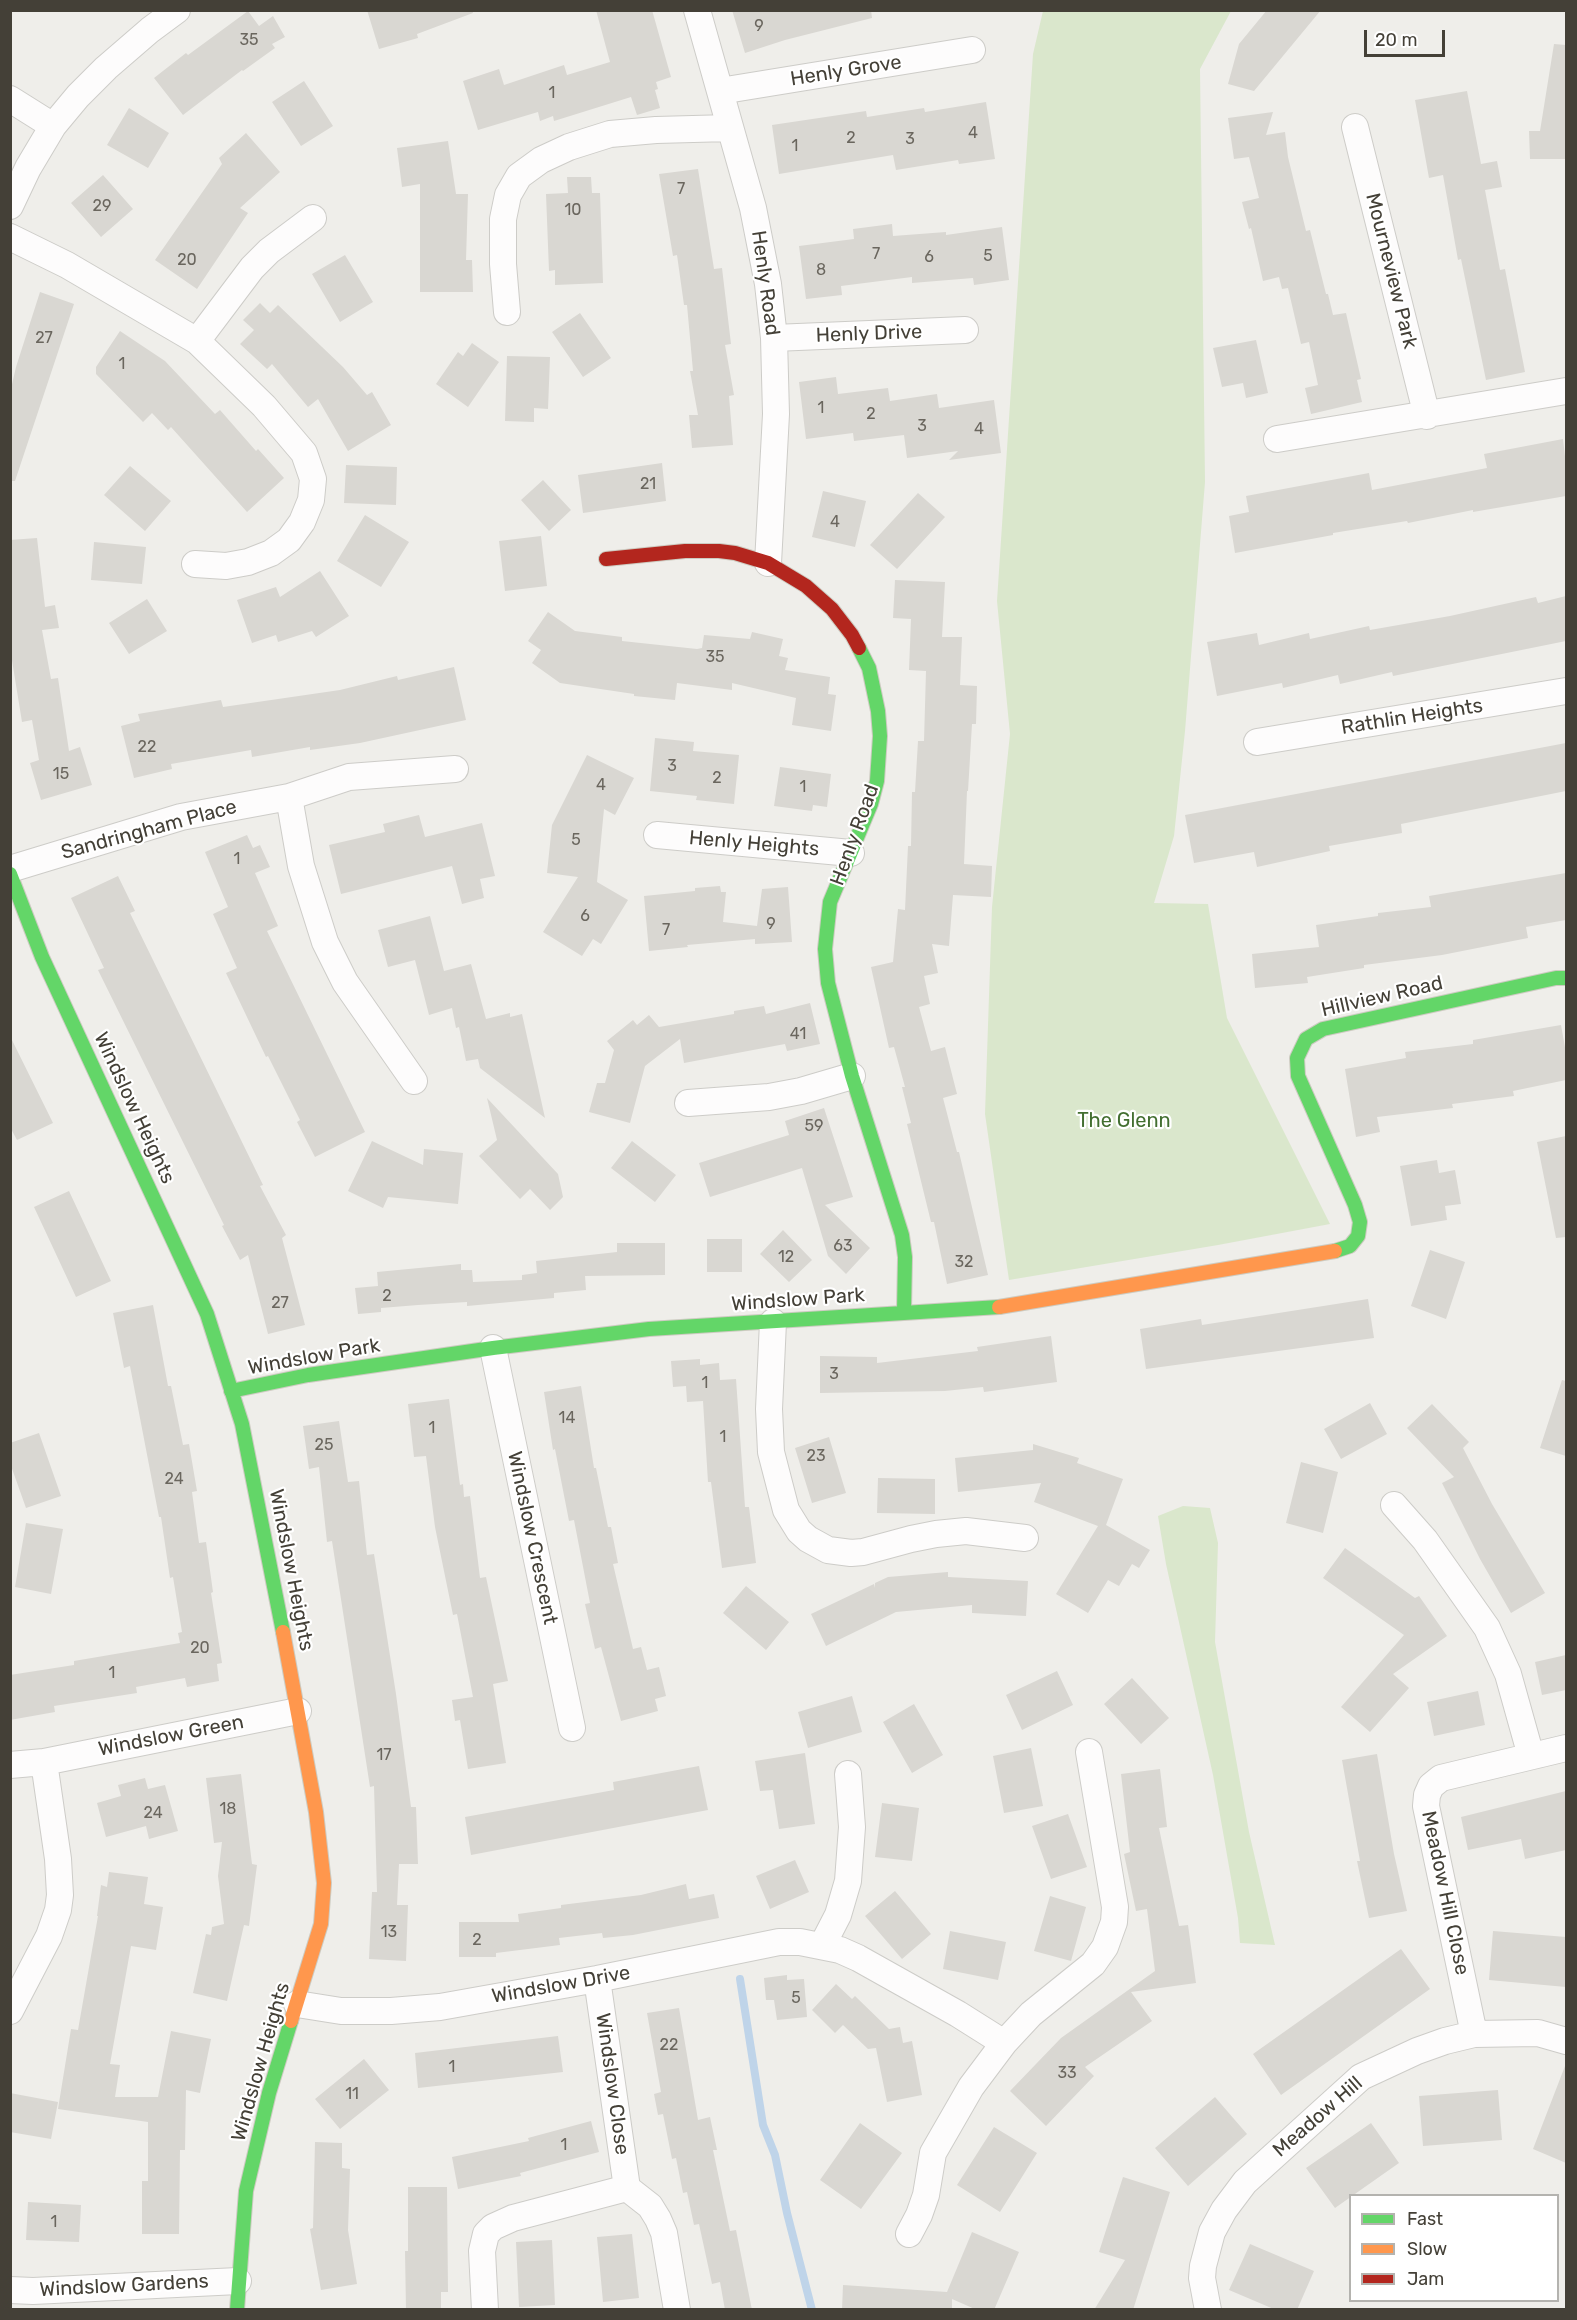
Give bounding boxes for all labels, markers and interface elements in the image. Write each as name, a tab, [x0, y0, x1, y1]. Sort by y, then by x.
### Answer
house number: 9	[754, 16, 764, 36]
scale bar	[1367, 18, 1448, 56]
text: 20 m	[1375, 29, 1417, 51]
house number: 35	[239, 30, 259, 50]
street label: Henly Grove	[789, 50, 903, 92]
house number: 1	[549, 83, 555, 103]
house number: 4	[968, 123, 978, 143]
house number: 2	[846, 128, 856, 148]
house number: 3	[905, 129, 915, 149]
house number: 1	[792, 136, 798, 156]
house number: 7	[677, 179, 685, 199]
street label: Mourneview Park	[1360, 191, 1422, 351]
house number: 29	[93, 196, 111, 216]
house number: 10	[564, 200, 582, 220]
street label: Henly Road	[746, 229, 784, 337]
house number: 7	[872, 244, 880, 264]
house number: 5	[983, 246, 993, 266]
house number: 6	[924, 247, 934, 267]
house number: 20	[177, 250, 197, 270]
house number: 8	[816, 260, 826, 280]
street label: Henly Drive	[815, 320, 923, 348]
house number: 27	[35, 328, 53, 348]
house number: 1	[119, 354, 125, 374]
house number: 1	[818, 398, 824, 418]
house number: 2	[866, 404, 876, 424]
house number: 3	[917, 416, 927, 436]
house number: 4	[974, 419, 984, 439]
house number: 21	[640, 474, 656, 494]
house number: 4	[830, 512, 840, 532]
house number: 35	[705, 647, 725, 667]
street label: Rathlin Heights	[1339, 694, 1485, 740]
house number: 22	[138, 737, 156, 757]
house number: 3	[667, 756, 677, 776]
house number: 15	[53, 764, 69, 784]
house number: 2	[712, 768, 722, 788]
house number: 4	[596, 775, 606, 795]
house number: 1	[800, 777, 806, 797]
street label: Henly Road	[826, 781, 884, 889]
street label: Sandringham Place	[59, 795, 239, 865]
street label: Henly Heights	[688, 826, 820, 862]
house number: 5	[571, 830, 581, 850]
house number: 1	[234, 849, 240, 869]
house number: 6	[580, 906, 590, 926]
house number: 9	[766, 914, 776, 934]
house number: 7	[662, 920, 670, 940]
street label: Hillview Road	[1319, 971, 1445, 1023]
house number: 41	[790, 1024, 806, 1044]
street label: Windslow Heights	[88, 1028, 180, 1188]
park label: The Glenn	[1077, 1109, 1171, 1133]
house number: 59	[805, 1116, 823, 1136]
house number: 63	[833, 1236, 853, 1256]
house number: 12	[778, 1247, 794, 1267]
house number: 32	[954, 1252, 974, 1272]
street label: Windslow Park	[730, 1283, 866, 1317]
house number: 2	[382, 1286, 392, 1306]
house number: 27	[271, 1293, 289, 1313]
street label: Windslow Park	[246, 1334, 382, 1380]
house number: 3	[829, 1364, 839, 1384]
house number: 1	[702, 1373, 708, 1393]
house number: 14	[559, 1408, 575, 1428]
house number: 1	[429, 1418, 435, 1438]
house number: 1	[720, 1427, 726, 1447]
house number: 25	[315, 1435, 333, 1455]
house number: 23	[806, 1446, 826, 1466]
street label: Windslow Crescent	[502, 1449, 562, 1627]
house number: 24	[164, 1469, 184, 1489]
street label: Windslow Heights	[264, 1487, 318, 1653]
house number: 20	[190, 1638, 210, 1658]
house number: 1	[109, 1663, 115, 1683]
street label: Windslow Green	[96, 1710, 246, 1762]
house number: 17	[376, 1745, 392, 1765]
house number: 18	[219, 1799, 237, 1819]
house number: 24	[143, 1803, 163, 1823]
street label: Meadow Hill Close	[1416, 1809, 1474, 1977]
house number: 13	[381, 1922, 397, 1942]
house number: 2	[472, 1930, 482, 1950]
street label: Windslow Drive	[490, 1961, 632, 2009]
street label: Windslow Heights	[227, 1980, 295, 2144]
house number: 5	[791, 1988, 801, 2008]
street label: Windslow Close	[590, 2011, 634, 2157]
house number: 22	[660, 2035, 678, 2055]
house number: 1	[449, 2057, 455, 2077]
house number: 33	[1057, 2063, 1077, 2083]
street label: Meadow Hill	[1268, 2072, 1368, 2162]
house number: 11	[345, 2084, 359, 2104]
house number: 1	[561, 2135, 567, 2155]
legend	[1349, 2194, 1559, 2302]
text: Fast	[1407, 2208, 1443, 2230]
house number: 1	[51, 2212, 57, 2232]
text: Slow	[1407, 2238, 1447, 2260]
text: Jam	[1407, 2268, 1444, 2290]
street label: Windslow Gardens	[39, 2270, 209, 2302]

